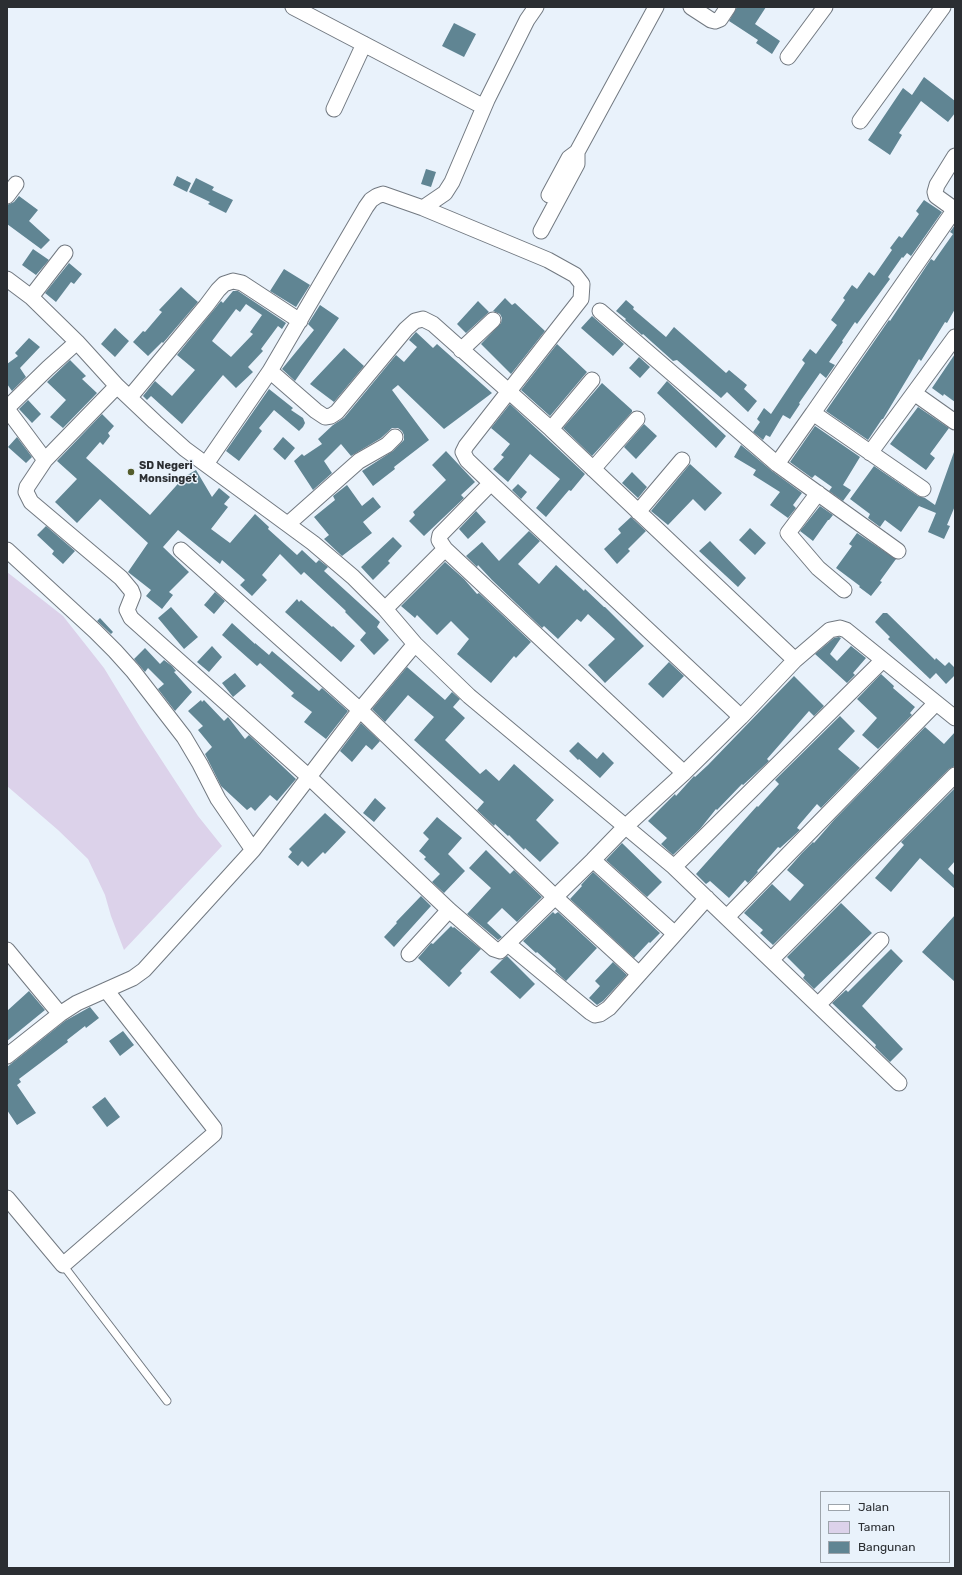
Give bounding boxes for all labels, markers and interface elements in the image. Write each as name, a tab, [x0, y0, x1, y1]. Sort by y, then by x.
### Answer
place label: SD Negeri Monsinget	[139, 459, 197, 485]
marker: SD Negeri Monsinget	[126, 467, 136, 477]
legend	[820, 1491, 950, 1563]
text: Jalan	[858, 1500, 889, 1514]
text: Taman	[858, 1520, 895, 1534]
text: Bangunan	[858, 1540, 915, 1554]

